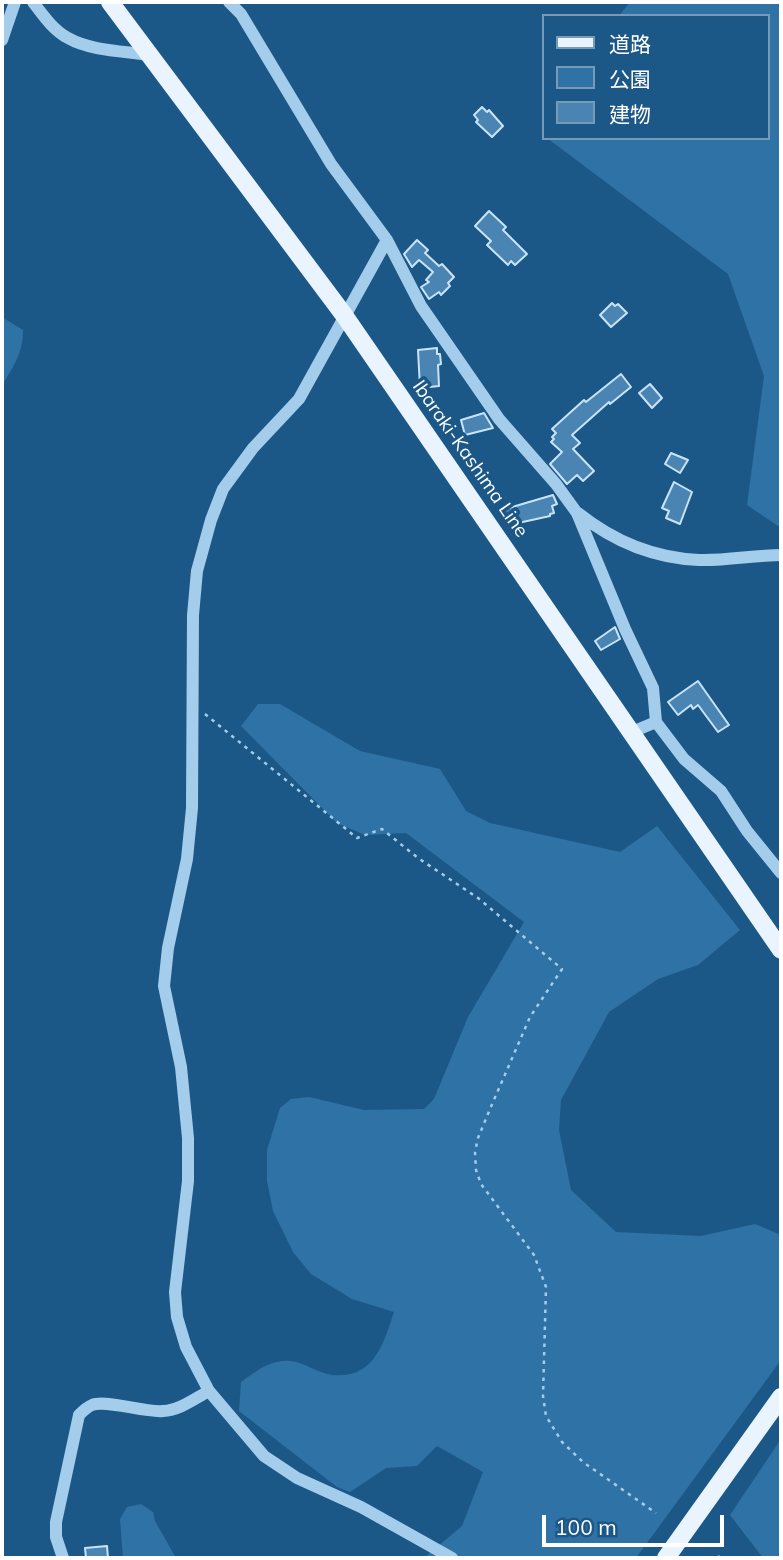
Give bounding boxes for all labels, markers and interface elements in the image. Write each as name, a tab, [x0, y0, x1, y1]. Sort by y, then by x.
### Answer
legend	[542, 14, 769, 140]
text: 道路	[609, 31, 651, 57]
text: 公園	[609, 66, 651, 92]
text: 建物	[609, 101, 651, 127]
street label: Ibaraki-Kashima Line	[407, 376, 533, 542]
scale bar	[545, 1500, 727, 1544]
text: 100 m	[555, 1514, 617, 1540]

